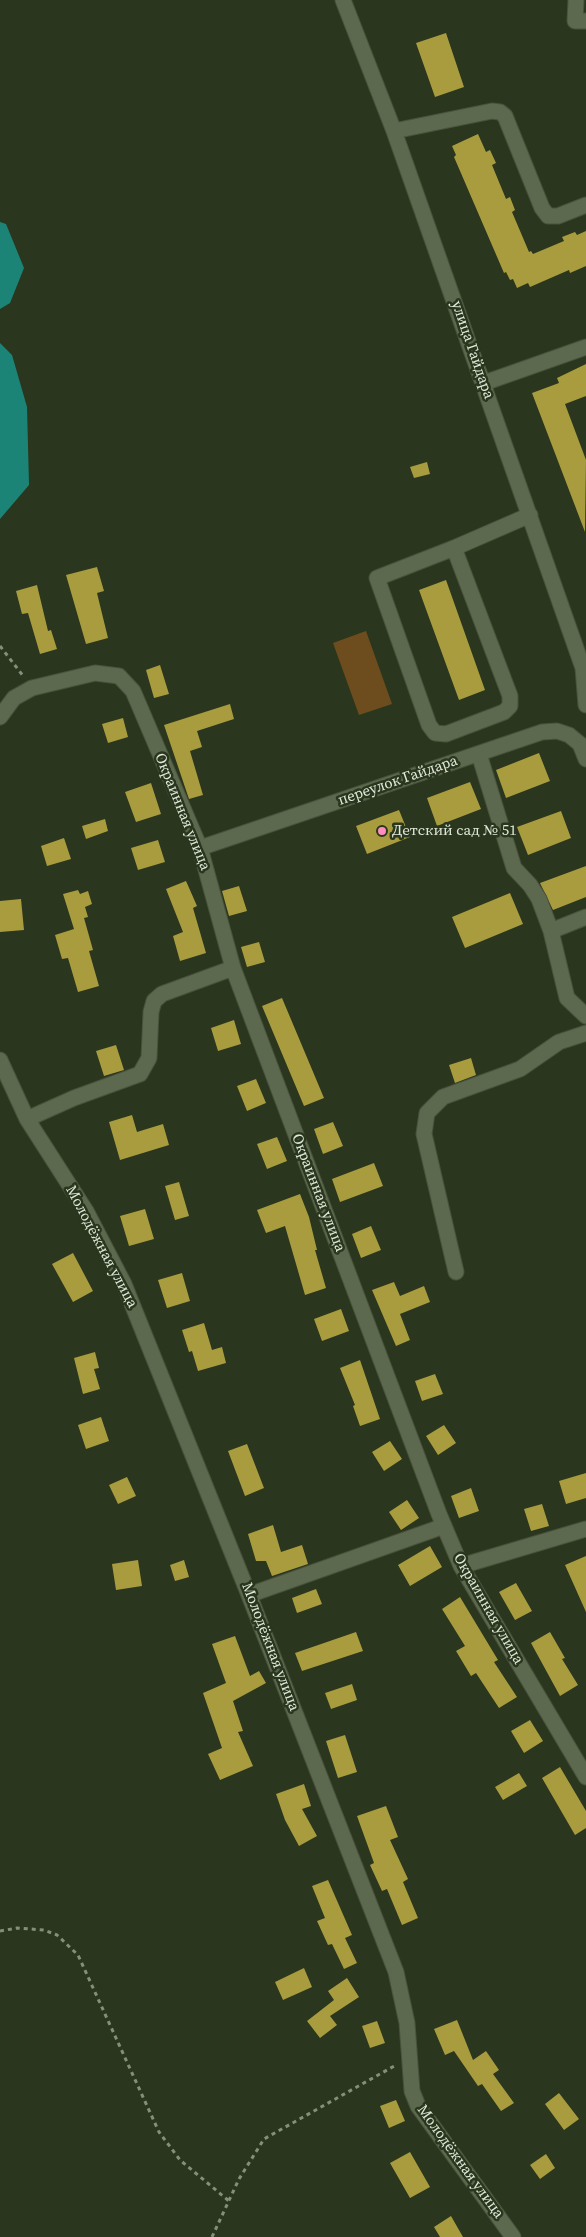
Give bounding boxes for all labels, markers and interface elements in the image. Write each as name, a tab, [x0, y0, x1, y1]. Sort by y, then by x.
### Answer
street label: улица Гайдара	[447, 298, 497, 402]
street label: Окраинная улица	[150, 751, 214, 873]
street label: переулок Гайдара	[336, 752, 460, 810]
place label: Детский сад № 51	[392, 822, 517, 840]
marker: Детский сад № 51	[376, 825, 388, 837]
street label: Окраинная улица	[287, 1131, 349, 1255]
street label: Молодёжная улица	[61, 1183, 141, 1311]
street label: Окраинная улица	[449, 1550, 527, 1668]
street label: Молодёжная улица	[237, 1580, 303, 1714]
street label: Молодёжная улица	[413, 2102, 507, 2222]

